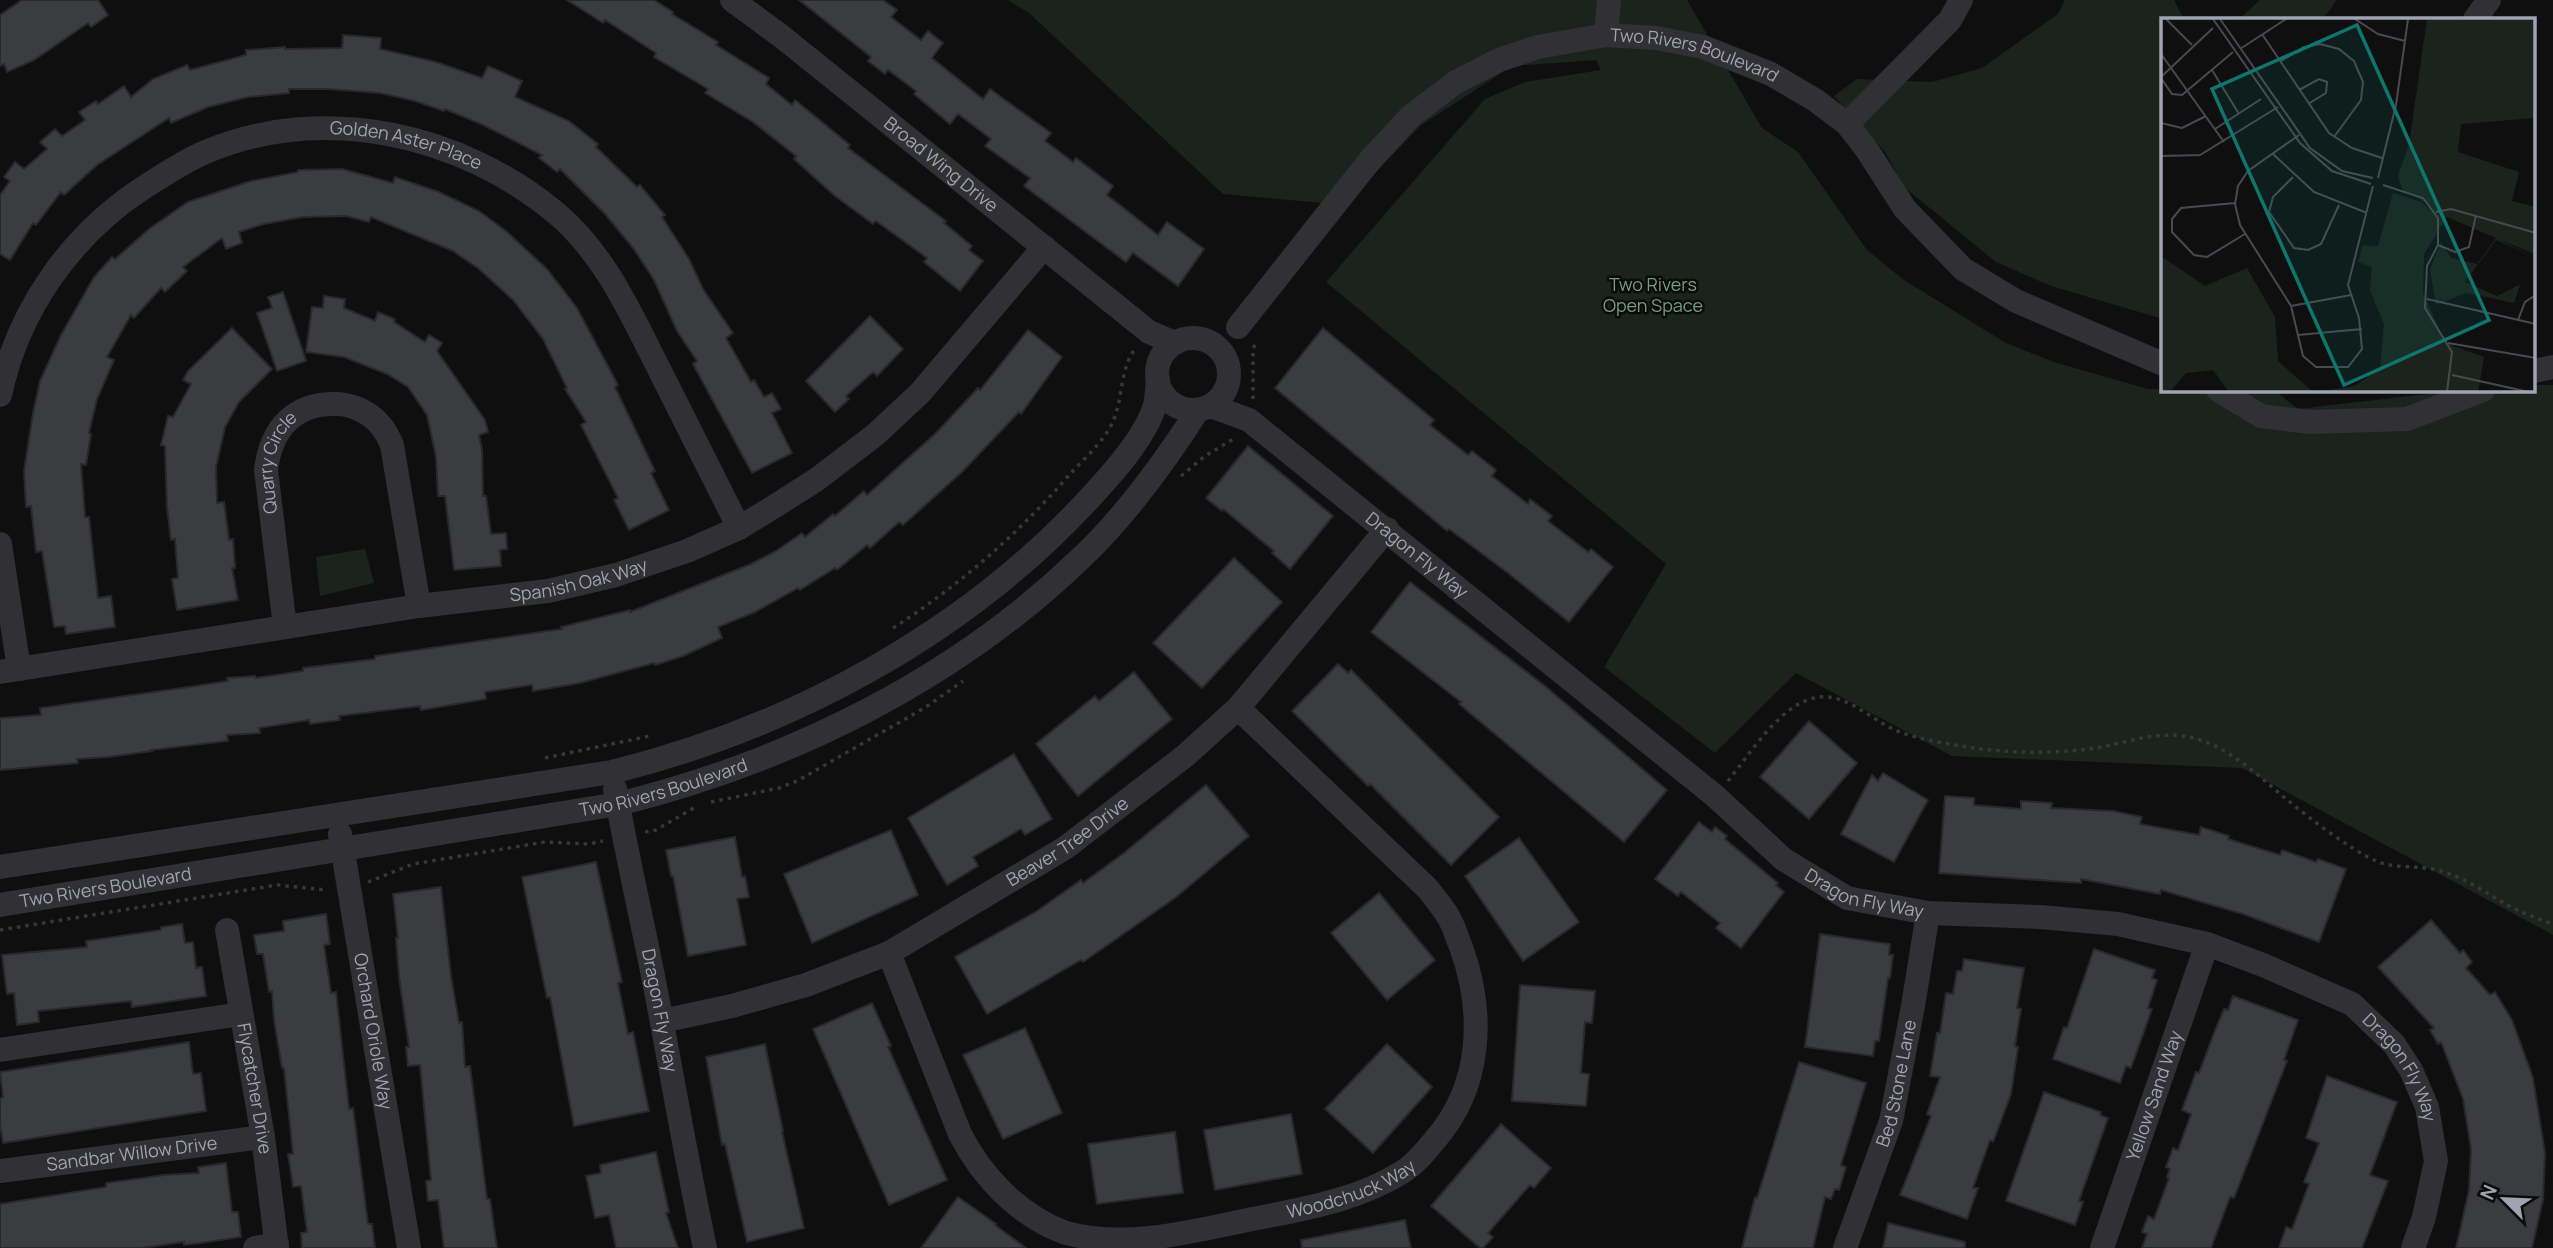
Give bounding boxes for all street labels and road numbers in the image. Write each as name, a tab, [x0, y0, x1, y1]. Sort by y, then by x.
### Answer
street label: Two Rivers Boulevard	[1610, 22, 1784, 87]
street label: Broad Wing Drive	[879, 111, 1004, 217]
street label: Golden Aster Place	[330, 115, 486, 175]
street label: Quarry Circle	[253, 405, 301, 515]
street label: Dragon Fly Way	[1361, 506, 1474, 604]
street label: Spanish Oak Way	[508, 552, 651, 606]
street label: Two Rivers Boulevard	[577, 752, 750, 821]
street label: Beaver Tree Drive	[1002, 791, 1133, 891]
street label: Two Rivers Boulevard	[18, 861, 193, 913]
street label: Dragon Fly Way	[1801, 862, 1926, 923]
street label: Dragon Fly Way	[637, 946, 684, 1075]
street label: Orchard Oriole Way	[349, 951, 399, 1112]
street label: Dragon Fly Way	[2358, 1007, 2442, 1123]
street label: Bed Stone Lane	[1870, 1018, 1921, 1150]
street label: Flycatcher Drive	[232, 1021, 278, 1155]
street label: Yellow Sand Way	[2120, 1027, 2187, 1164]
street label: Sandbar Willow Drive	[45, 1130, 219, 1176]
street label: Woodchuck Way	[1284, 1153, 1421, 1223]

